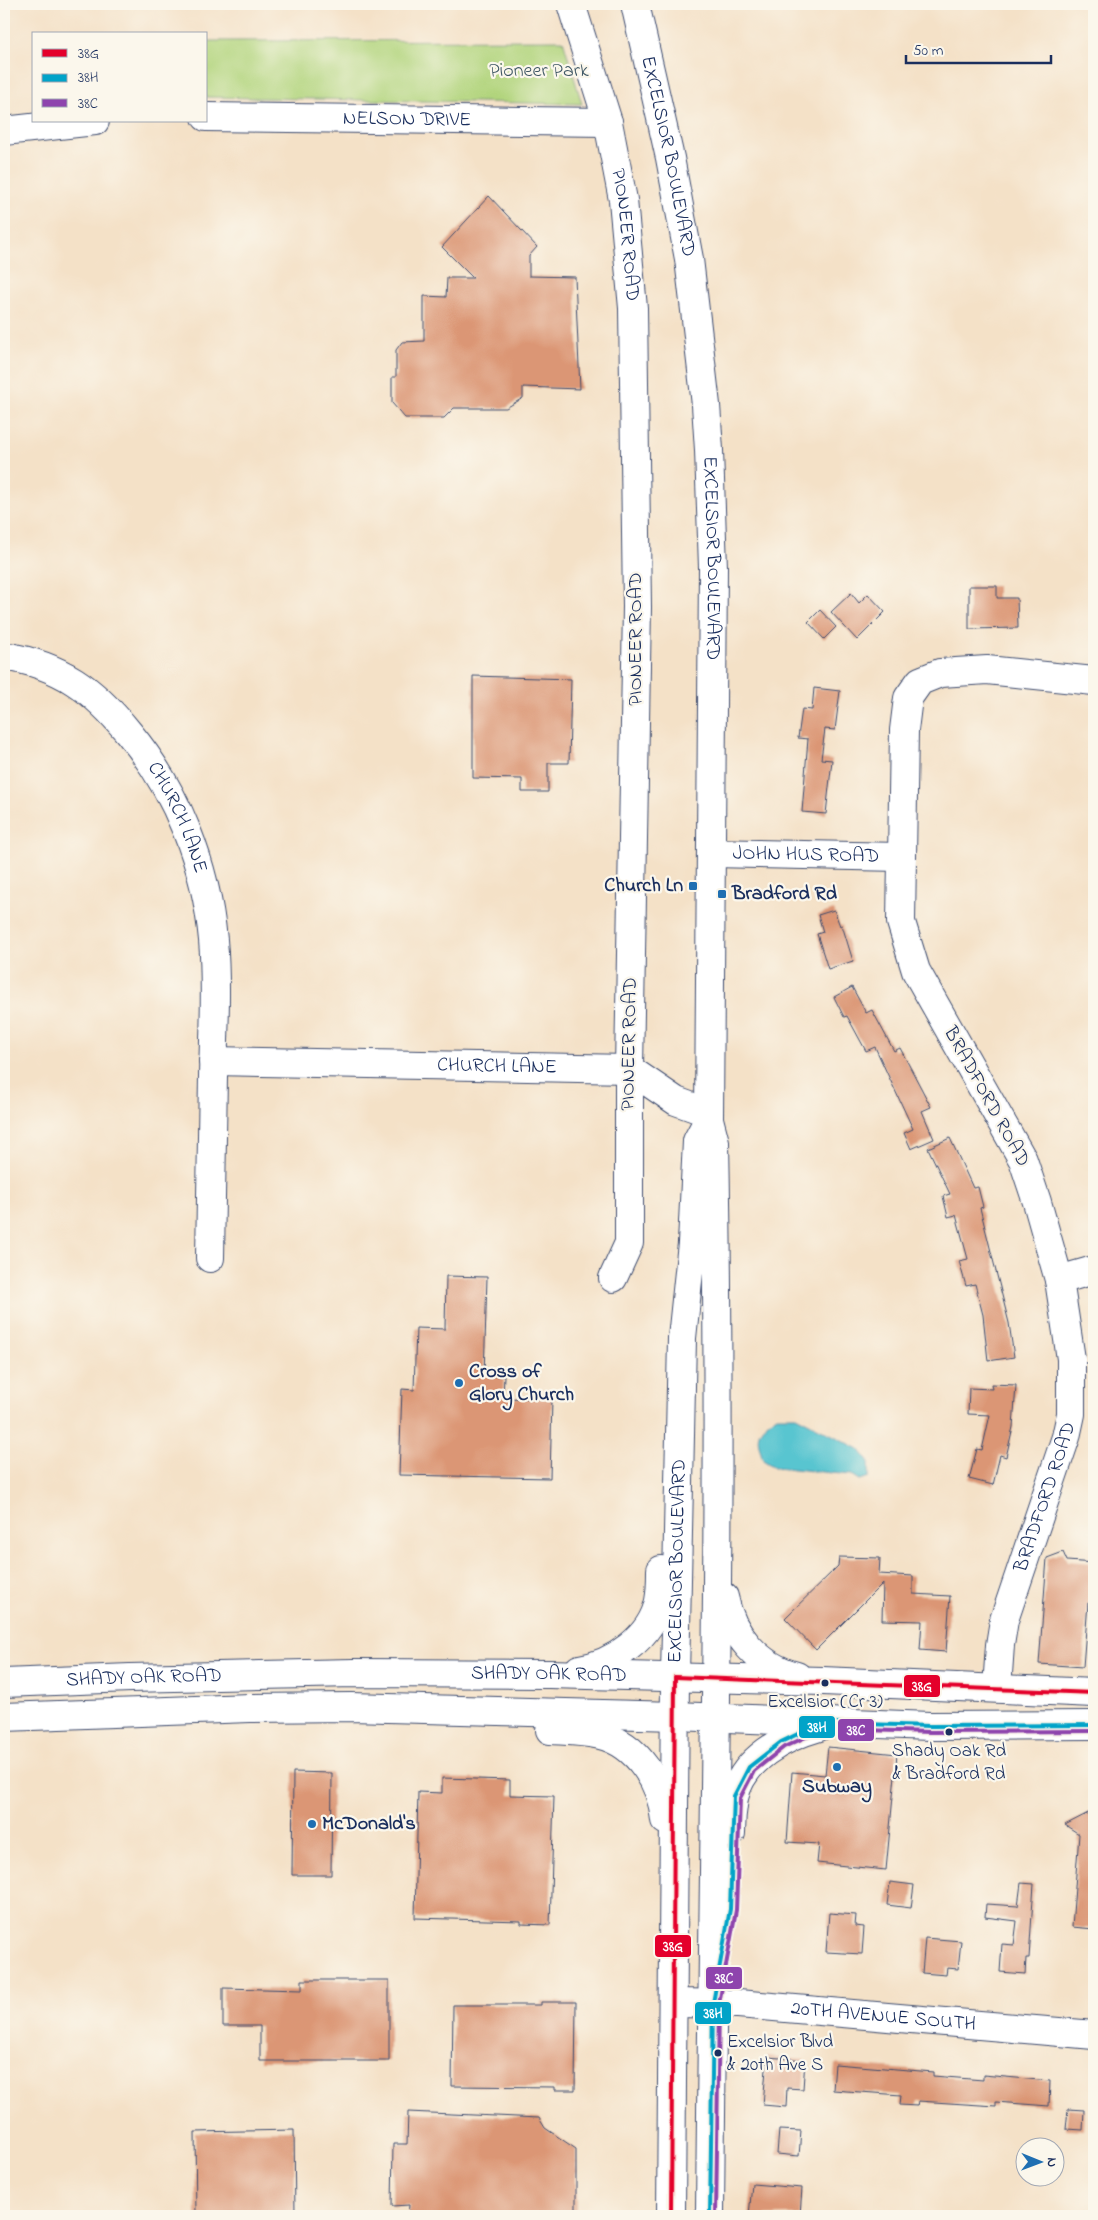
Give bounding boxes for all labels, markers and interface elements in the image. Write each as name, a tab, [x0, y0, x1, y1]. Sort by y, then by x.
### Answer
legend	[32, 32, 208, 122]
scale bar	[906, 32, 1050, 64]
text: 50 m	[913, 40, 944, 62]
text: 38G	[78, 43, 99, 65]
street label: EXCELSIOR BOULEVARD	[633, 53, 703, 259]
park label: Pioneer Park	[489, 57, 589, 86]
text: 38H	[78, 67, 99, 89]
text: 38C	[78, 93, 98, 115]
street label: NELSON DRIVE	[343, 104, 471, 135]
street label: PIONEER ROAD	[603, 166, 647, 303]
street label: EXCELSIOR BOULEVARD	[695, 456, 728, 660]
street label: PIONEER ROAD	[622, 572, 651, 706]
street label: CHURCH LANE	[140, 756, 215, 877]
street label: JOHN HUS ROAD	[732, 839, 880, 871]
place label: Church Ln	[604, 872, 683, 901]
marker: Church Ln	[687, 880, 699, 892]
place label: Bradford Rd	[731, 880, 838, 909]
marker: Bradford Rd	[716, 888, 728, 900]
street label: PIONEER ROAD	[614, 977, 646, 1111]
street label: BRADFORD ROAD	[935, 1021, 1037, 1172]
street label: CHURCH LANE	[437, 1051, 557, 1082]
place label: Cross of Glory Church	[469, 1358, 574, 1411]
marker: Cross of Glory Church	[453, 1377, 465, 1389]
street label: BRADFORD ROAD	[1006, 1420, 1083, 1577]
street label: EXCELSIOR BOULEVARD	[661, 1459, 694, 1664]
street label: SHADY OAK ROAD	[471, 1659, 627, 1690]
street label: SHADY OAK ROAD	[65, 1661, 222, 1695]
line badge: 38G	[903, 1674, 941, 1698]
text: 38G	[911, 1677, 932, 1698]
marker: Excelsior (Cr 3)	[820, 1678, 830, 1688]
place label: Excelsior (Cr 3)	[767, 1689, 883, 1716]
line badge: 38H	[798, 1715, 836, 1739]
text: 38H	[806, 1718, 827, 1739]
line badge: 38C	[837, 1718, 875, 1742]
text: 38C	[846, 1721, 866, 1742]
marker: Shady Oak Rd & Bradford Rd	[944, 1727, 954, 1737]
place label: Shady Oak Rd & Bradford Rd	[892, 1738, 1007, 1788]
marker: Subway	[831, 1761, 843, 1773]
place label: Subway	[802, 1773, 872, 1803]
place label: McDonald's	[322, 1810, 416, 1839]
marker: McDonald's	[306, 1818, 318, 1830]
line badge: 38G	[654, 1934, 692, 1958]
text: 38G	[662, 1937, 683, 1958]
line badge: 38C	[705, 1966, 743, 1990]
text: 38C	[714, 1969, 734, 1990]
street label: 20TH AVENUE SOUTH	[790, 1994, 977, 2039]
line badge: 38H	[694, 2001, 732, 2025]
text: 38H	[702, 2004, 723, 2025]
place label: Excelsior Blvd & 20th Ave S	[727, 2029, 833, 2079]
marker: Excelsior Blvd & 20th Ave S	[713, 2048, 723, 2058]
north arrow	[1016, 2138, 1066, 2188]
text: N	[1041, 2157, 1062, 2167]

